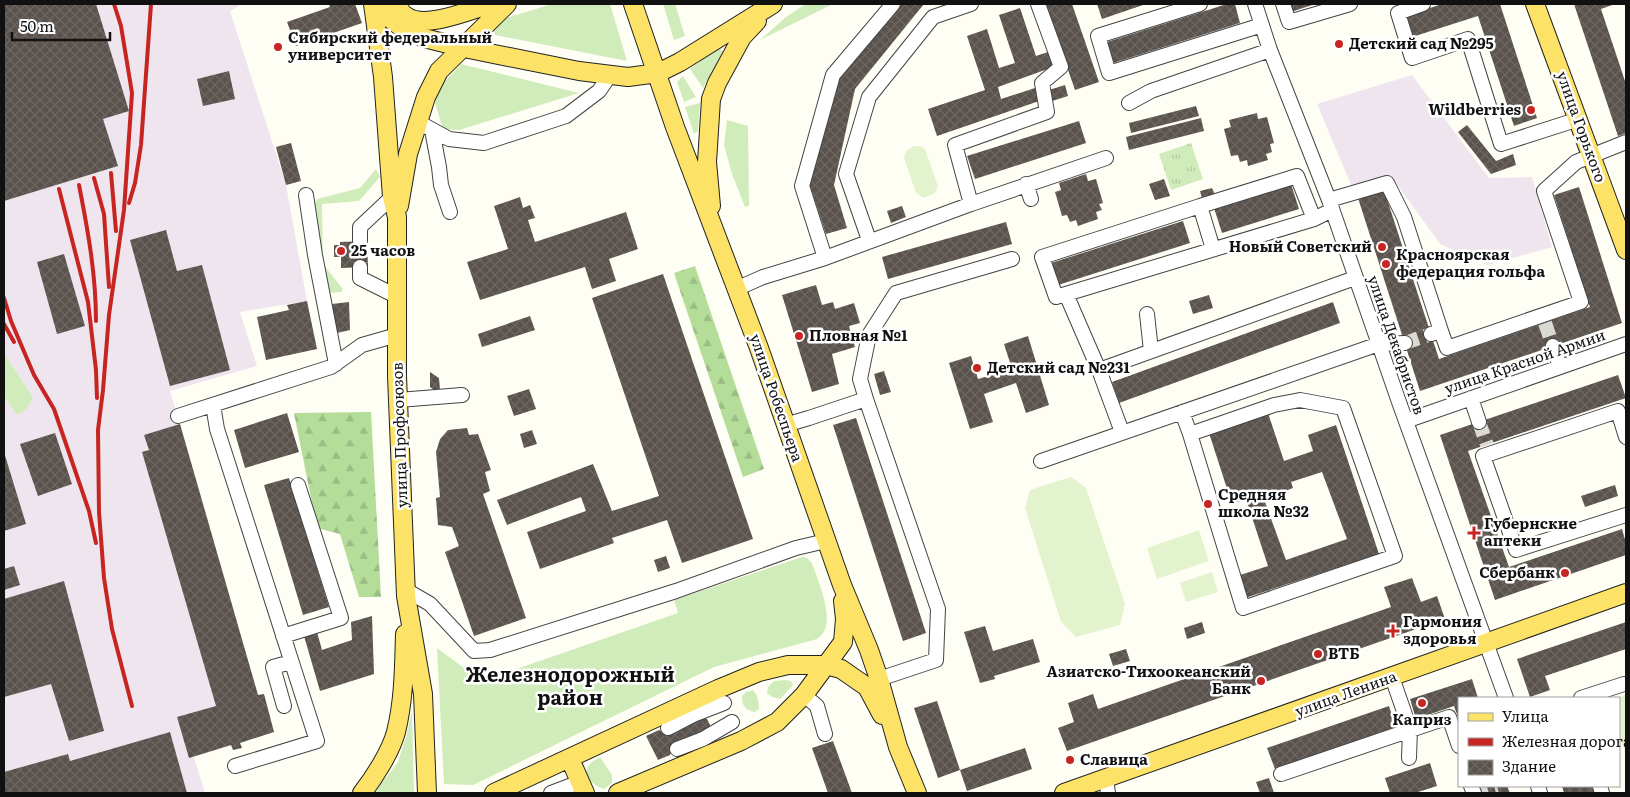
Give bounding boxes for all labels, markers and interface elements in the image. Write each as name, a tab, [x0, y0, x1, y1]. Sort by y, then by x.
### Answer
scale bar	[12, 10, 110, 42]
text: 50 m	[20, 14, 54, 37]
place label: Сибирский федеральный университет	[288, 25, 493, 65]
place label: Детский сад №295	[1349, 31, 1494, 54]
marker: Детский сад №295	[1333, 38, 1345, 50]
marker: Сибирский федеральный университет	[272, 41, 284, 53]
street label: улица Горького	[1552, 68, 1613, 185]
place label: Wildberries	[1428, 97, 1522, 120]
marker: Wildberries	[1525, 104, 1537, 116]
place label: Новый Советский	[1229, 234, 1372, 257]
place label: 25 часов	[351, 238, 415, 261]
marker: Новый Советский	[1376, 241, 1388, 253]
place label: Красноярская федерация гольфа	[1396, 242, 1545, 282]
marker: 25 часов	[335, 245, 347, 257]
marker: Красноярская федерация гольфа	[1380, 258, 1392, 270]
street label: улица Декабристов	[1363, 272, 1432, 417]
street label: улица Красной Армии	[1441, 322, 1608, 399]
place label: Пловная №1	[809, 323, 907, 346]
street label: улица Робеспьера	[745, 330, 810, 465]
marker: Пловная №1	[793, 330, 805, 342]
place label: Детский сад №231	[987, 355, 1130, 378]
street label: улица Профсоюзов	[384, 362, 413, 508]
marker: Детский сад №231	[971, 362, 983, 374]
place label: Средняя школа №32	[1218, 482, 1309, 522]
marker: Средняя школа №32	[1202, 498, 1214, 510]
place label: Губернские аптеки	[1484, 511, 1577, 551]
marker: Губернские аптеки	[1468, 527, 1480, 539]
place label: Сбербанк	[1479, 560, 1555, 583]
marker: Сбербанк	[1559, 567, 1571, 579]
place label: Гармония здоровья	[1403, 609, 1482, 649]
marker: Гармония здоровья	[1387, 625, 1399, 637]
place label: ВТБ	[1328, 641, 1360, 664]
marker: ВТБ	[1312, 648, 1324, 660]
district label: Железнодорожный район	[465, 658, 675, 711]
place label: Азиатско-Тихоокеанский Банк	[1047, 659, 1251, 699]
street label: улица Ленина	[1291, 663, 1401, 722]
marker: Азиатско-Тихоокеанский Банк	[1255, 675, 1267, 687]
marker: Каприз	[1416, 697, 1428, 709]
legend	[1458, 697, 1620, 787]
text: Улица	[1502, 704, 1550, 727]
place label: Каприз	[1392, 707, 1452, 730]
text: Железная дорога	[1502, 729, 1630, 752]
place label: Славица	[1080, 747, 1148, 770]
marker: Славица	[1064, 754, 1076, 766]
text: Здание	[1502, 754, 1556, 777]

